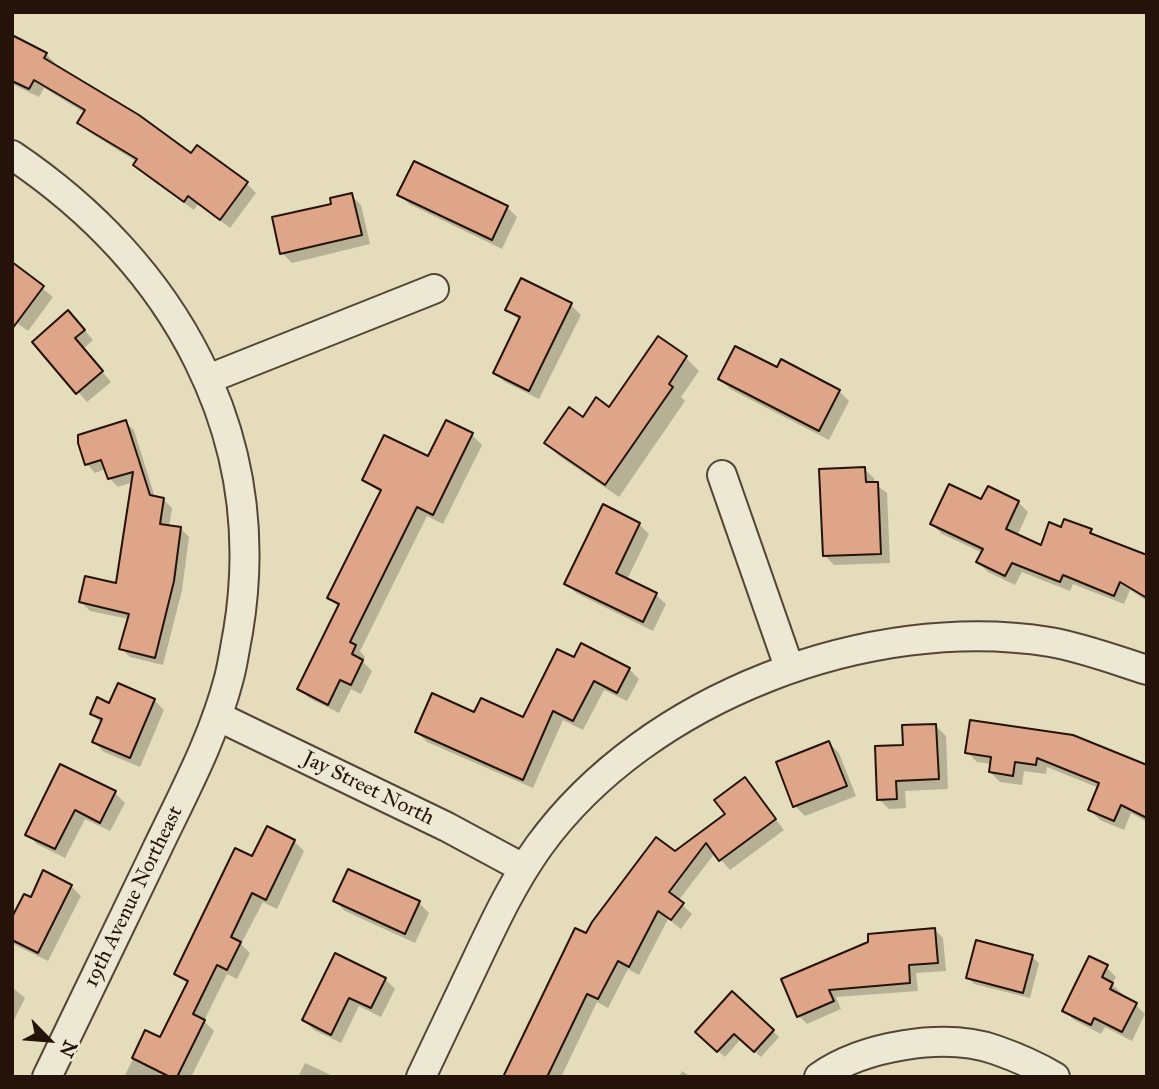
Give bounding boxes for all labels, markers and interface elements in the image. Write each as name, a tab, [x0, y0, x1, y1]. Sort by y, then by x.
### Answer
street label: Jay Street North	[298, 746, 438, 832]
street label: 19th Avenue Northeast	[79, 802, 189, 992]
north arrow	[14, 1005, 84, 1075]
text: N	[55, 1037, 82, 1061]

